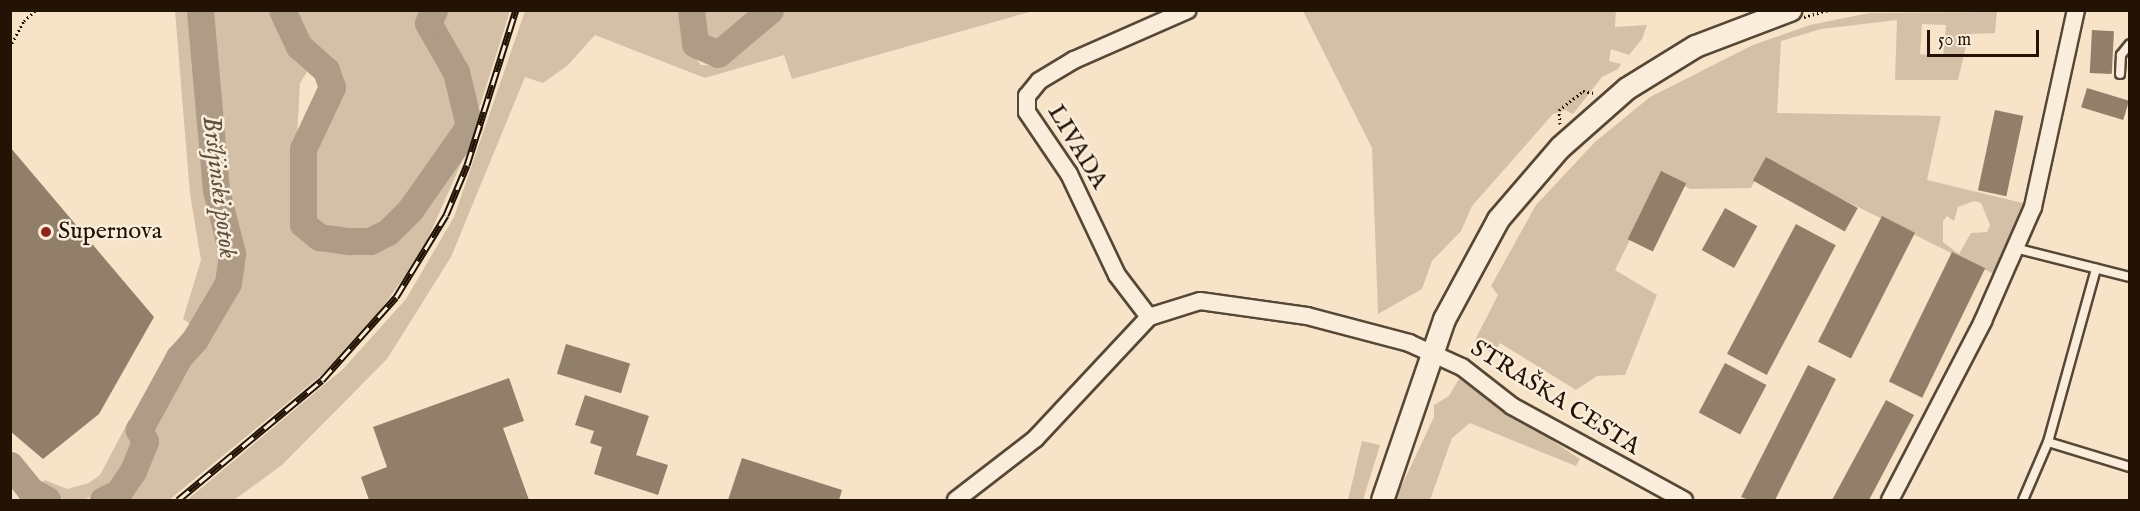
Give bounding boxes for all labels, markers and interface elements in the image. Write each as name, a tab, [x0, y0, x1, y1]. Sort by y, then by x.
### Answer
scale bar	[1930, 18, 2042, 56]
text: 50 m	[1938, 29, 1971, 52]
street label: LIVADA	[1041, 100, 1113, 194]
water label: Bršljinski potok	[195, 114, 243, 260]
place label: Supernova	[58, 218, 162, 246]
marker: Supernova	[39, 225, 53, 239]
street label: STRAŠKA CESTA	[1465, 334, 1645, 462]

